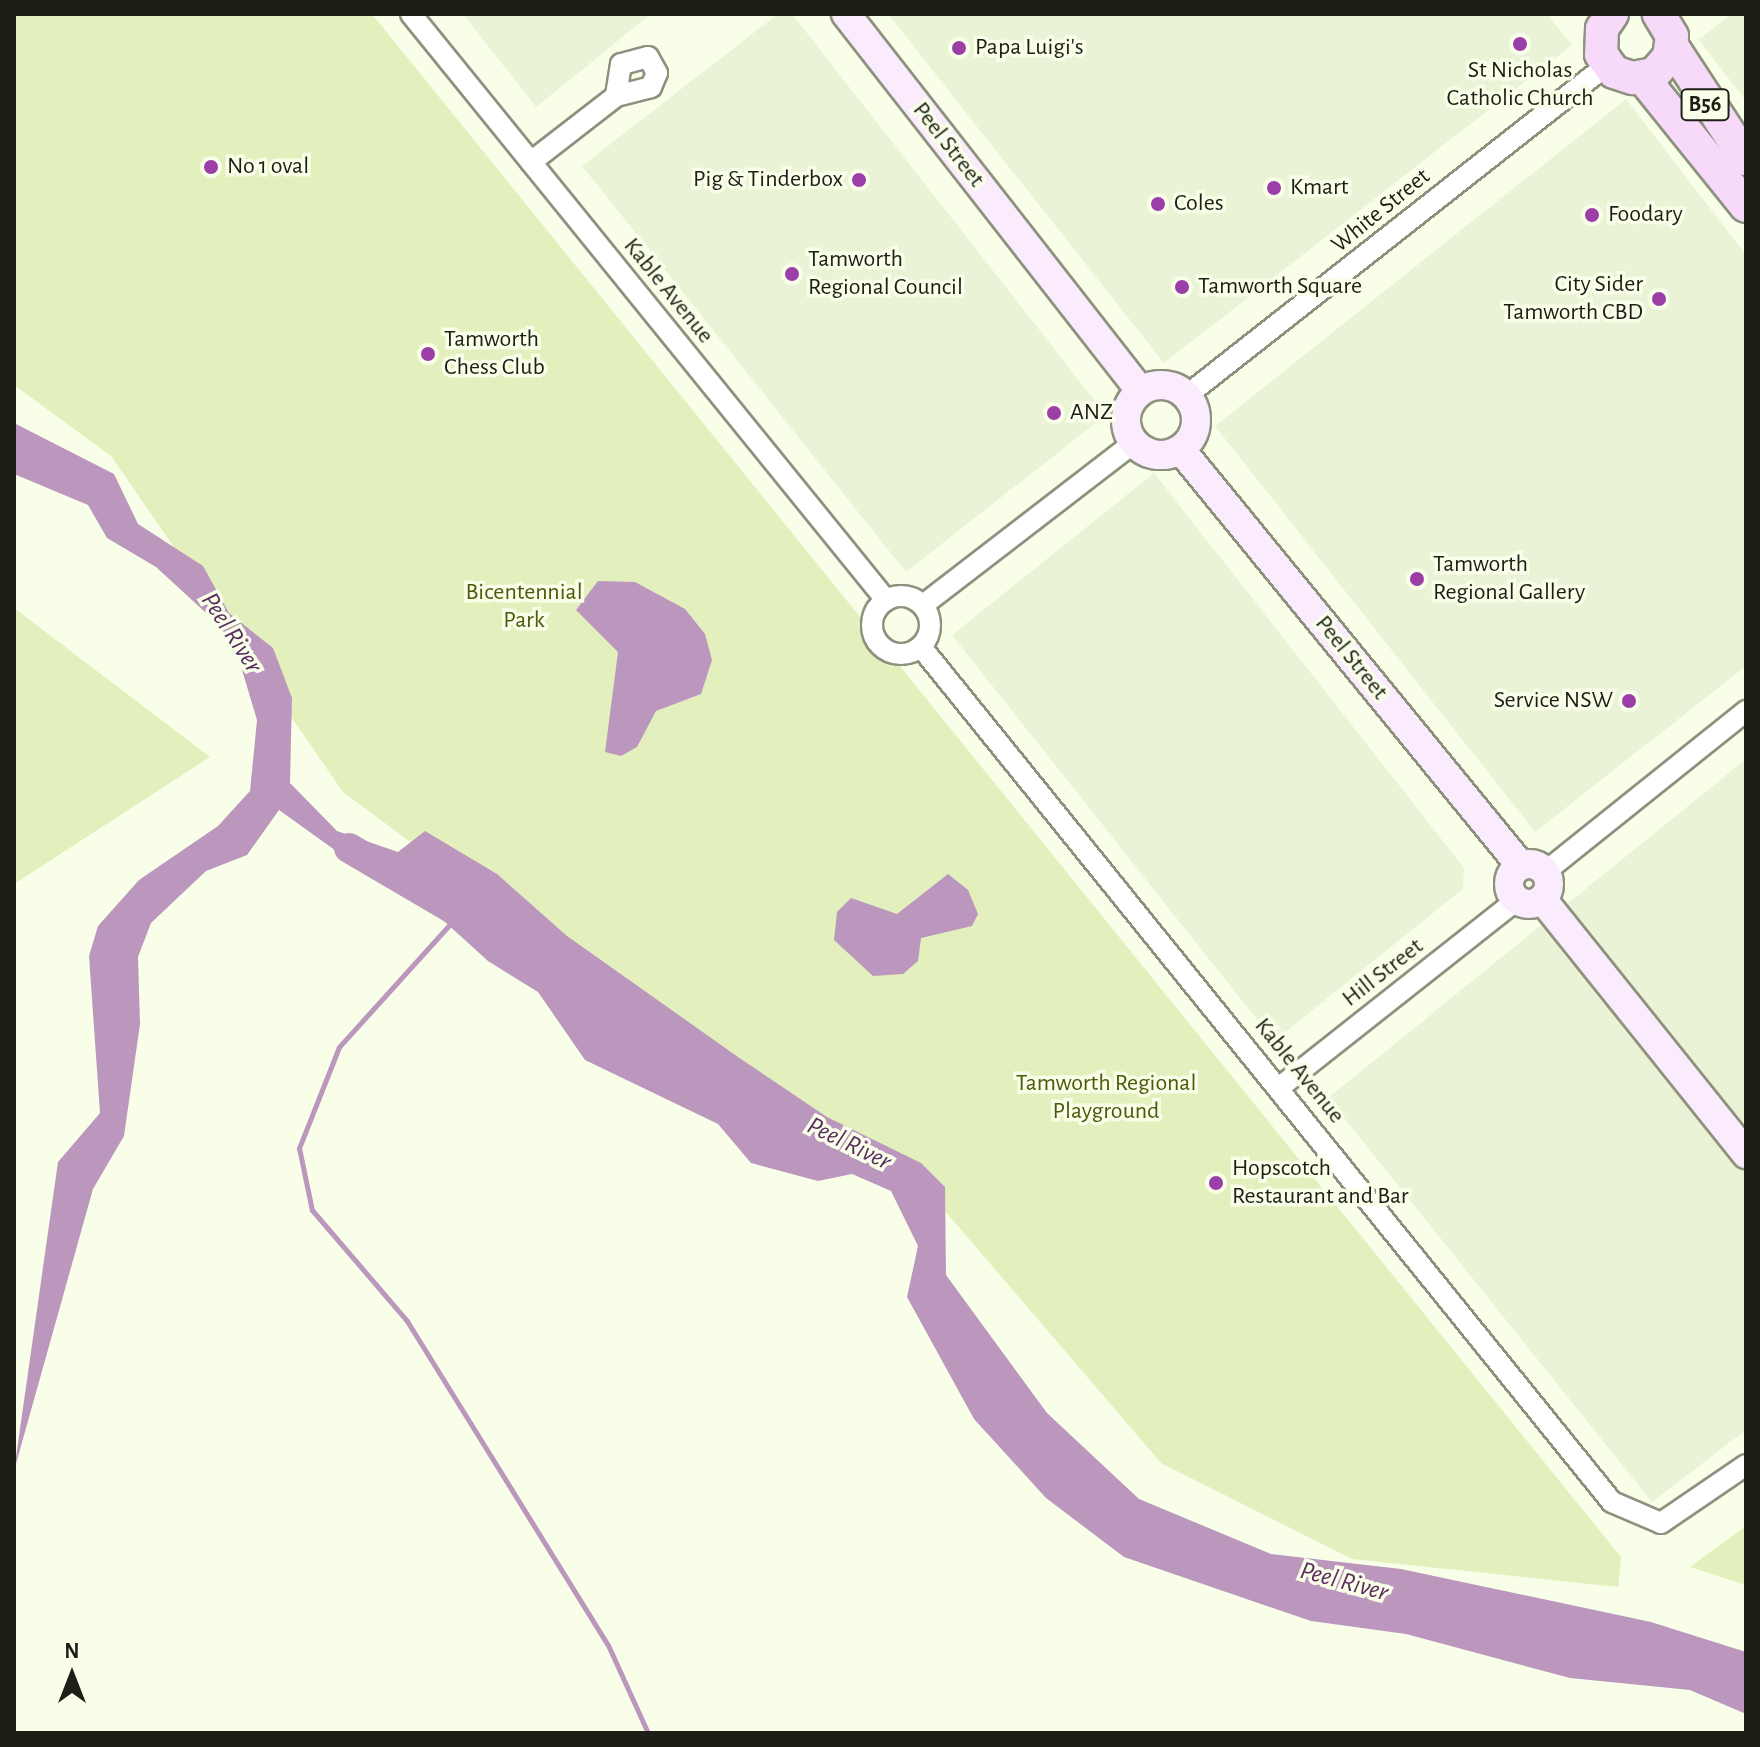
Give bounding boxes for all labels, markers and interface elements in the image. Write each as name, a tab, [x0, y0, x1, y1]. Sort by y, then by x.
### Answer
place label: Papa Luigi's	[975, 34, 1084, 62]
marker: St Nicholas Catholic Church	[1511, 35, 1529, 53]
marker: Papa Luigi's	[950, 39, 968, 57]
place label: St Nicholas Catholic Church	[1447, 57, 1593, 113]
road number: B56	[1679, 87, 1731, 123]
street label: Peel Street	[906, 97, 990, 193]
place label: No 1 oval	[227, 153, 309, 181]
marker: No 1 oval	[202, 158, 220, 176]
street label: White Street	[1326, 163, 1436, 259]
place label: Pig & Tinderbox	[693, 166, 843, 194]
marker: Pig & Tinderbox	[850, 171, 868, 189]
place label: Kmart	[1290, 174, 1348, 202]
marker: Kmart	[1265, 179, 1283, 197]
place label: Coles	[1174, 190, 1224, 218]
marker: Coles	[1149, 195, 1167, 213]
place label: Foodary	[1608, 201, 1683, 229]
marker: Foodary	[1583, 206, 1601, 224]
street label: Kable Avenue	[617, 233, 719, 349]
place label: Tamworth Regional Council	[808, 246, 963, 302]
marker: Tamworth Regional Council	[783, 265, 801, 283]
place label: City Sider Tamworth CBD	[1503, 271, 1643, 327]
place label: Tamworth Square	[1198, 273, 1362, 301]
marker: Tamworth Square	[1173, 278, 1191, 296]
marker: City Sider Tamworth CBD	[1650, 290, 1668, 308]
place label: Tamworth Chess Club	[444, 326, 545, 382]
marker: Tamworth Chess Club	[419, 345, 437, 363]
place label: ANZ	[1070, 399, 1113, 427]
marker: ANZ	[1045, 404, 1063, 422]
place label: Tamworth Regional Gallery	[1433, 551, 1585, 607]
marker: Tamworth Regional Gallery	[1408, 570, 1426, 588]
park label: Bicentennial Park	[465, 579, 583, 635]
water label: Peel River	[193, 587, 269, 679]
street label: Peel Street	[1308, 610, 1394, 706]
place label: Service NSW	[1494, 687, 1613, 715]
marker: Service NSW	[1620, 692, 1638, 710]
street label: Hill Street	[1337, 933, 1429, 1013]
street label: Kable Avenue	[1248, 1013, 1350, 1129]
park label: Tamworth Regional Playground	[1016, 1070, 1196, 1126]
water label: Peel River	[802, 1110, 896, 1178]
place label: Hopscotch Restaurant and Bar	[1232, 1155, 1409, 1211]
marker: Hopscotch Restaurant and Bar	[1207, 1174, 1225, 1192]
water label: Peel River	[1297, 1555, 1391, 1609]
north arrow	[32, 1635, 112, 1715]
text: N	[64, 1640, 80, 1662]

